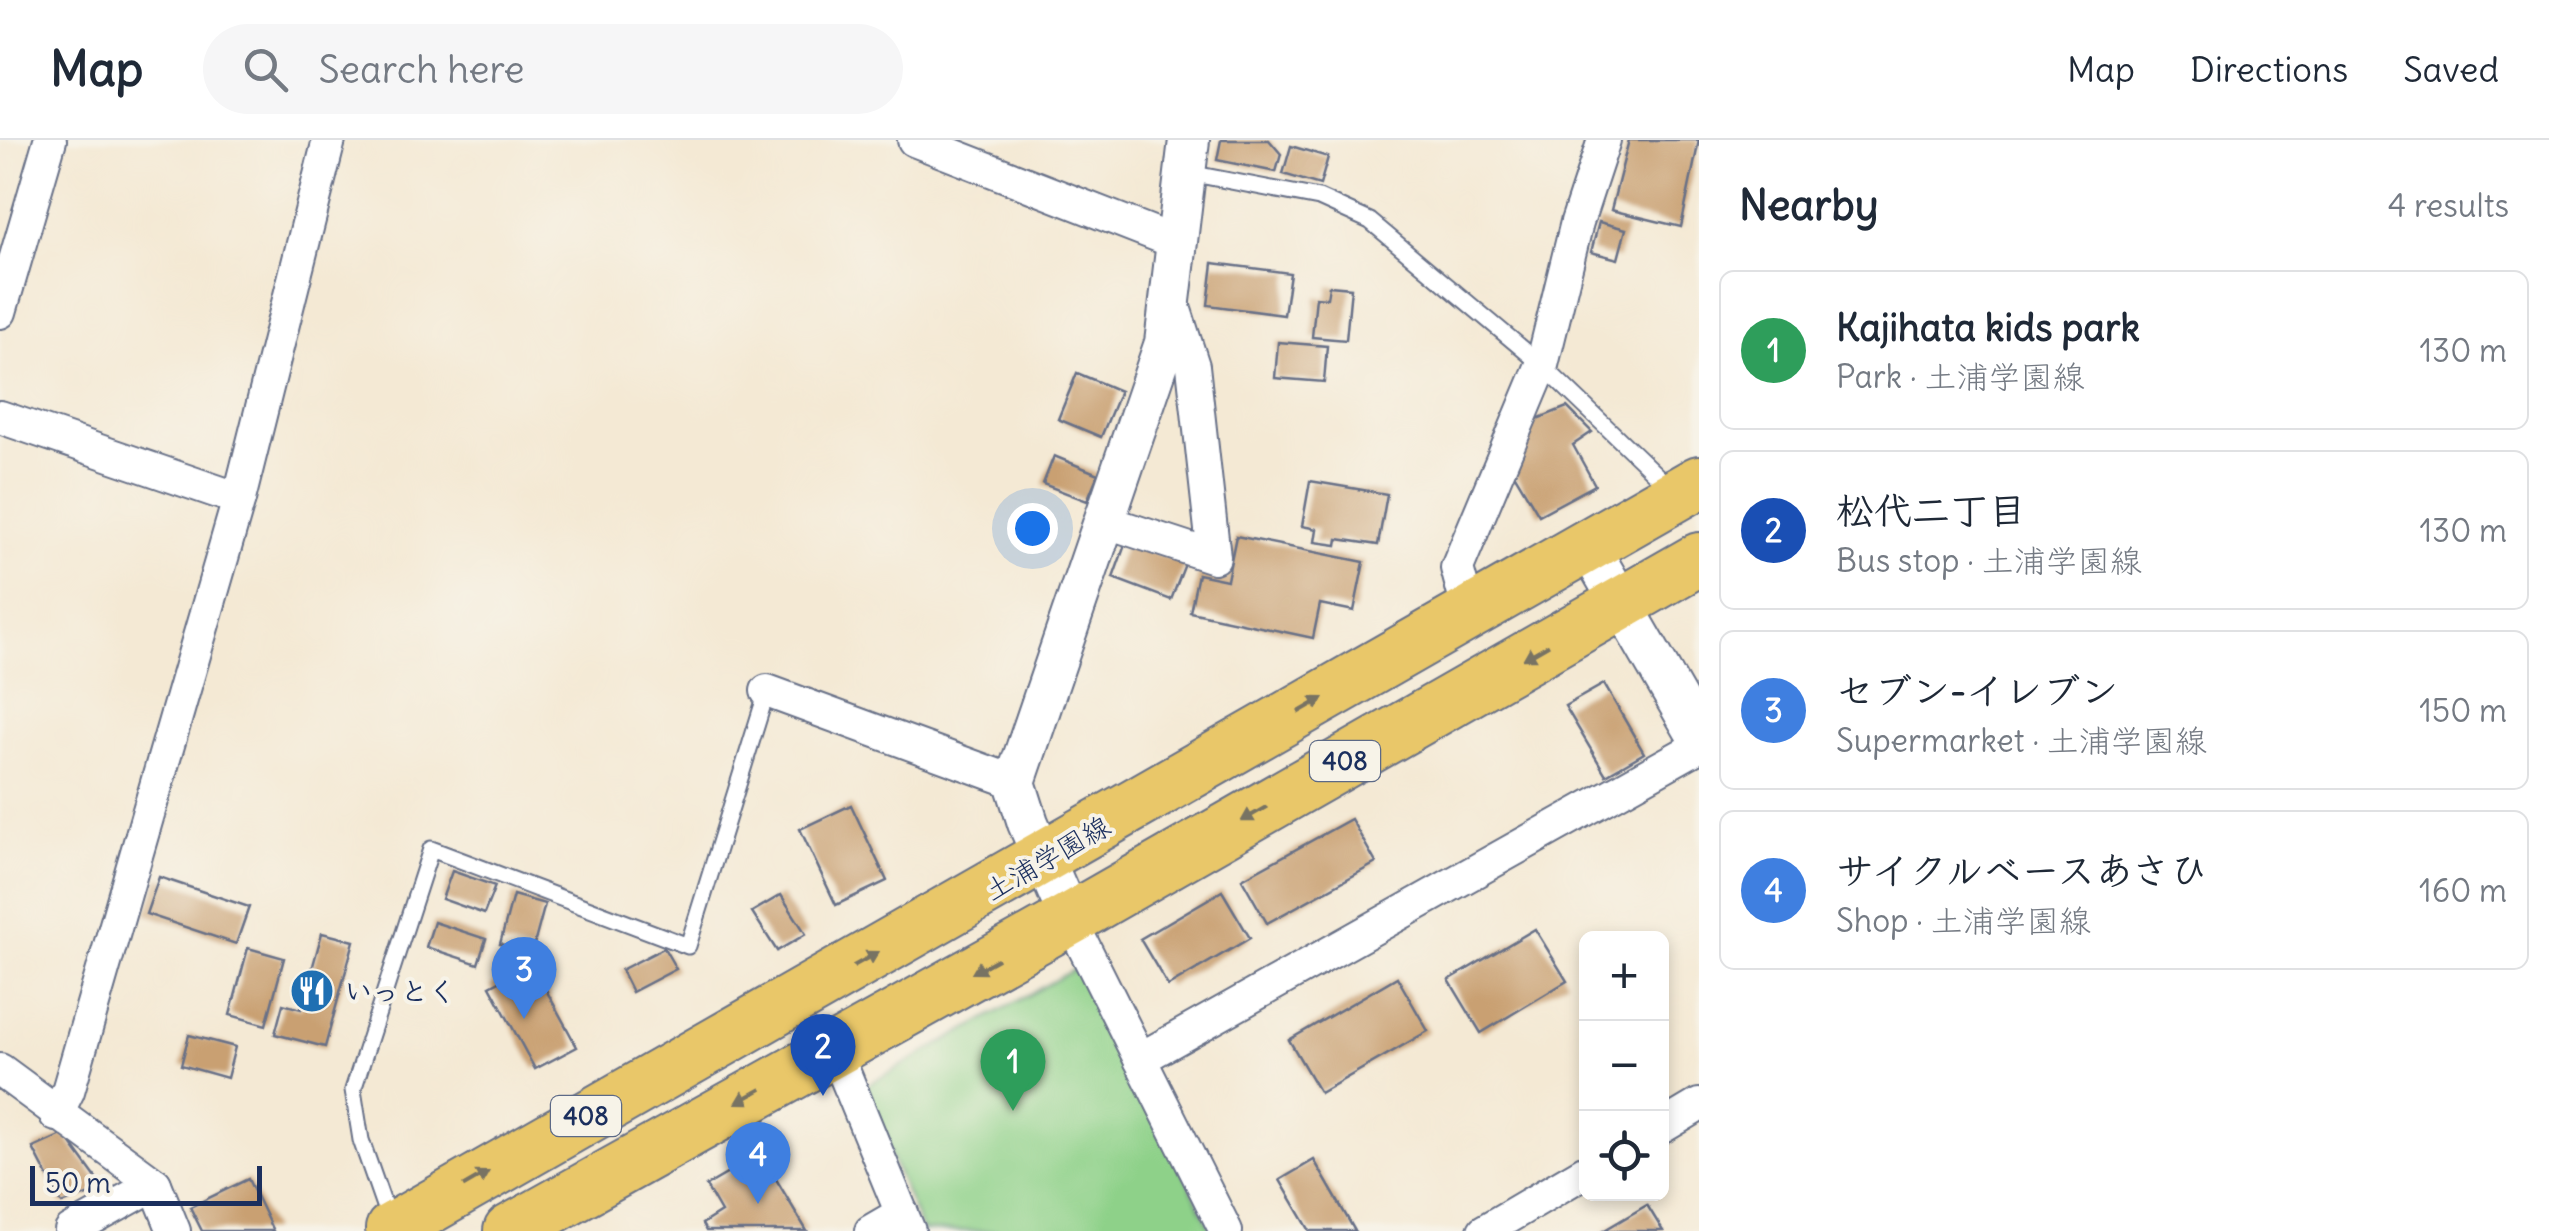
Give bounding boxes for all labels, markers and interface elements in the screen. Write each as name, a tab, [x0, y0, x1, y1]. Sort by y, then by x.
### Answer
search box	[203, 24, 903, 114]
text: Map	[50, 39, 143, 99]
icon: search	[238, 42, 293, 97]
text: Search here	[318, 46, 524, 93]
text: Map	[2067, 47, 2135, 91]
text: Directions	[2190, 47, 2348, 91]
text: Saved	[2403, 47, 2499, 91]
text: Nearby	[1739, 179, 1878, 231]
text: 4 results	[2388, 185, 2509, 226]
text: Kajihata kids park	[1836, 304, 2140, 351]
text: 1	[1767, 330, 1780, 371]
text: 130 m	[2419, 330, 2507, 371]
text: Park · 土浦学園線	[1836, 356, 2084, 397]
text: 松代二丁目	[1836, 487, 2026, 534]
your location	[1007, 503, 1058, 554]
text: 2	[1765, 510, 1782, 551]
text: 130 m	[2419, 510, 2507, 551]
text: Bus stop · 土浦学園線	[1836, 540, 2142, 581]
one-way arrow	[1522, 643, 1550, 660]
text: セブン-イレブン	[1836, 667, 2118, 714]
text: 3	[1764, 690, 1783, 731]
text: 150 m	[2419, 690, 2507, 731]
one-way arrow	[1297, 697, 1325, 714]
text: Supermarket · 土浦学園線	[1836, 720, 2207, 761]
road number: 408	[1310, 741, 1380, 781]
one-way arrow	[1240, 804, 1268, 822]
street label: 土浦学園線	[977, 807, 1117, 909]
text: サイクルベースあさひ	[1836, 847, 2208, 894]
text: 4	[1764, 870, 1783, 911]
text: 160 m	[2419, 870, 2507, 911]
text: Shop · 土浦学園線	[1836, 900, 2091, 941]
map controls	[1579, 931, 1669, 1201]
button: +	[1579, 931, 1669, 1021]
pin: 3	[492, 936, 556, 1019]
one-way arrow	[852, 950, 880, 968]
one-way arrow	[970, 957, 999, 974]
restaurant icon: いっとく	[289, 968, 335, 1014]
place label: いっとく	[344, 973, 456, 1009]
pin: 2	[790, 1014, 856, 1096]
button: −	[1579, 1021, 1669, 1111]
pin: 1	[980, 1028, 1046, 1111]
one-way arrow	[735, 1088, 764, 1105]
road number: 408	[551, 1096, 621, 1136]
button: locate	[1579, 1111, 1669, 1201]
pin: 4	[726, 1122, 790, 1204]
scale bar	[30, 1161, 262, 1206]
text: 50 m	[45, 1165, 111, 1201]
one-way arrow	[462, 1171, 490, 1188]

